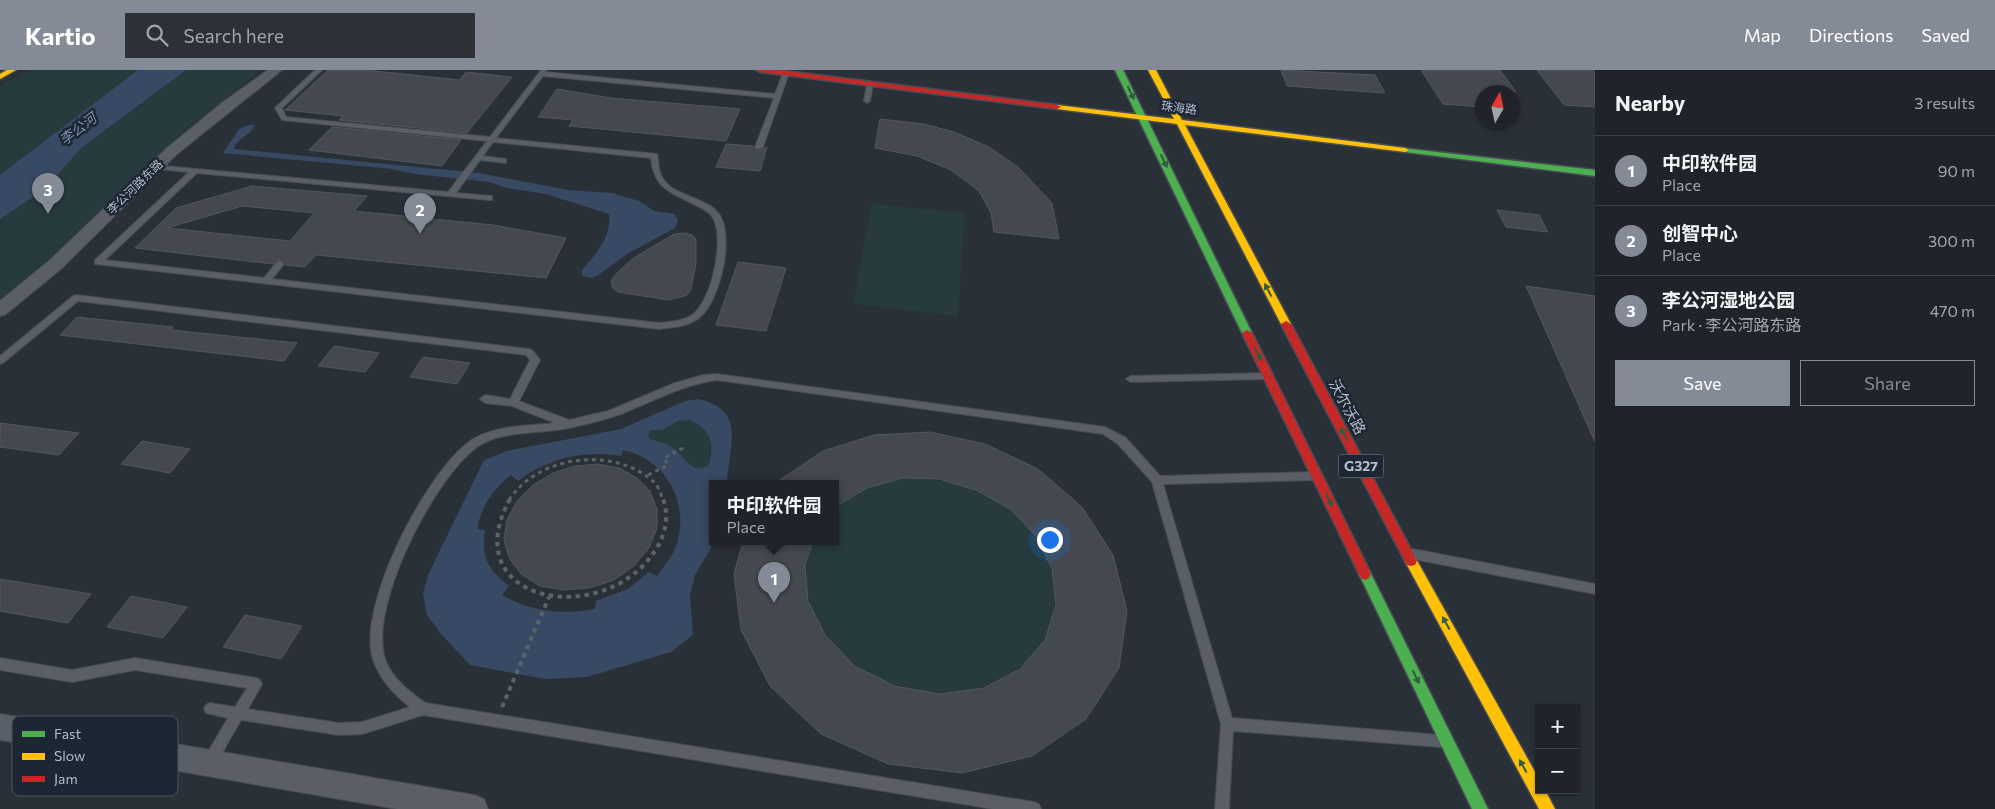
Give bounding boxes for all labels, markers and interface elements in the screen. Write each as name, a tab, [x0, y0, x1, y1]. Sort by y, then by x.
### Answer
search box	[125, 13, 475, 58]
text: Kartio	[25, 21, 95, 50]
icon: search	[143, 21, 171, 49]
text: Search here	[183, 24, 284, 47]
text: Map	[1744, 24, 1781, 46]
text: Directions	[1809, 24, 1893, 46]
text: Saved	[1921, 24, 1970, 46]
north arrow	[1475, 85, 1520, 130]
one-way arrow	[1127, 86, 1135, 101]
text: Nearby	[1615, 90, 1685, 115]
text: 3 results	[1914, 93, 1975, 112]
street label: 珠海路	[1160, 98, 1198, 116]
water label: 李公河	[56, 107, 102, 148]
text: 中印软件园	[1662, 151, 1757, 174]
one-way arrow	[1160, 154, 1168, 168]
street label: 李公河路东路	[104, 156, 165, 216]
text: 1	[1627, 161, 1635, 180]
text: 90 m	[1938, 161, 1975, 180]
pin: 3	[32, 173, 64, 214]
text: Place	[1662, 175, 1701, 194]
pin: 2	[404, 193, 436, 234]
text: 创智中心	[1662, 221, 1738, 244]
text: 2	[1626, 231, 1636, 250]
text: 300 m	[1928, 231, 1975, 250]
text: Place	[1662, 245, 1701, 264]
one-way arrow	[1264, 283, 1272, 297]
text: 李公河湿地公园	[1662, 288, 1795, 311]
text: 3	[1626, 301, 1636, 320]
text: 470 m	[1930, 301, 1975, 320]
text: Park · 李公河路东路	[1662, 315, 1801, 334]
one-way arrow	[1254, 347, 1262, 361]
button: Save	[1615, 360, 1790, 406]
button: Share	[1800, 360, 1975, 406]
street label: 沃尔沃路	[1326, 376, 1370, 437]
one-way arrow	[1340, 427, 1348, 441]
road number: G327	[1338, 454, 1384, 478]
popup	[709, 480, 839, 545]
text: 中印软件园	[726, 493, 822, 516]
one-way arrow	[1325, 493, 1333, 507]
text: Place	[726, 517, 765, 536]
your location	[1037, 527, 1063, 553]
pin: 1	[758, 562, 790, 603]
one-way arrow	[1441, 617, 1450, 630]
one-way arrow	[1412, 670, 1420, 685]
map controls	[1535, 704, 1580, 794]
button: +	[1535, 704, 1580, 749]
legend	[12, 716, 178, 796]
text: Fast	[54, 725, 81, 742]
text: Slow	[54, 747, 85, 764]
button: −	[1535, 749, 1580, 794]
one-way arrow	[1519, 759, 1527, 774]
text: Jam	[54, 770, 78, 787]

